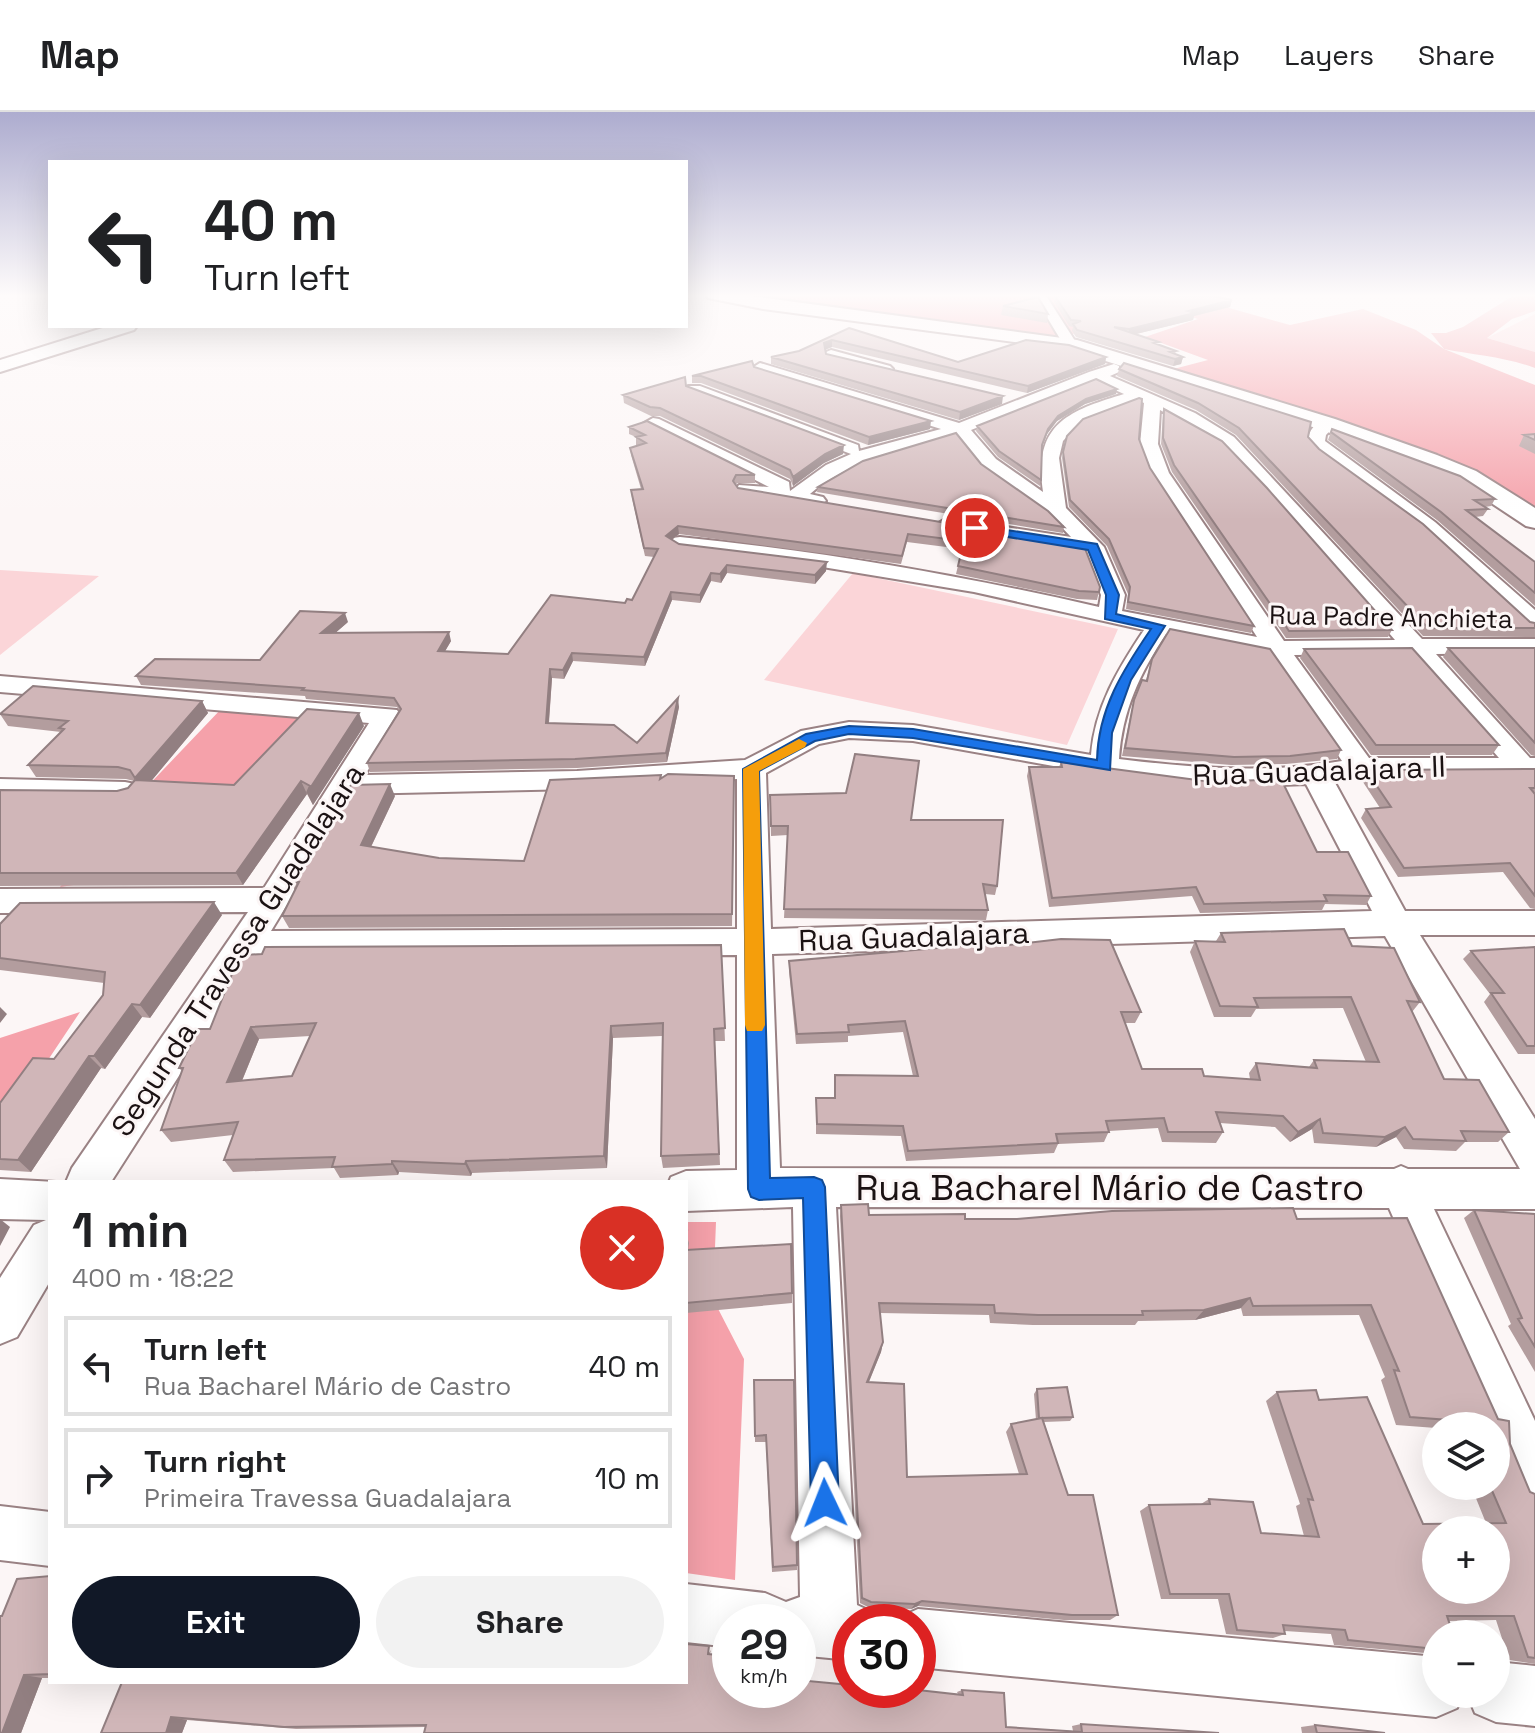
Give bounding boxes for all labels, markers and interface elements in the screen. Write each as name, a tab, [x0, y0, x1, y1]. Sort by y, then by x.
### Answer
text: Map	[40, 31, 120, 79]
text: Map	[1182, 37, 1240, 73]
text: Layers	[1284, 37, 1374, 73]
text: Share	[1418, 37, 1495, 73]
text: 40 m	[204, 185, 338, 256]
icon: left	[72, 192, 176, 296]
text: Turn left	[204, 255, 351, 301]
pin	[941, 494, 1009, 562]
icon: arrive	[953, 506, 997, 550]
street label: Rua Padre Anchieta	[1269, 598, 1513, 636]
street label: Rua Guadalajara II	[1192, 747, 1446, 794]
street label: Segunda Travessa Guadalajara	[102, 756, 373, 1144]
street label: Rua Guadalajara	[798, 913, 1030, 960]
street label: Rua Bacharel Mário de Castro	[856, 1165, 1364, 1211]
text: 1 min	[72, 1200, 189, 1261]
button: close	[580, 1206, 664, 1290]
text: 400 m · 18:22	[72, 1261, 234, 1295]
text: Turn left	[144, 1330, 267, 1369]
icon: left	[76, 1344, 120, 1388]
text: 40 m	[589, 1347, 660, 1386]
text: Rua Bacharel Mário de Castro	[144, 1369, 511, 1403]
map controls	[1422, 1412, 1510, 1708]
button: layers	[1422, 1412, 1510, 1500]
text: Turn right	[144, 1442, 287, 1481]
icon: right	[76, 1456, 120, 1500]
text: 10 m	[595, 1459, 660, 1498]
position arrow	[783, 1461, 867, 1545]
text: Primeira Travessa Guadalajara	[144, 1481, 511, 1515]
button: +	[1422, 1516, 1510, 1604]
button: Exit	[72, 1576, 360, 1668]
button: Share	[376, 1576, 664, 1668]
speed limit sign: 30	[832, 1604, 936, 1708]
text: 29	[740, 1620, 788, 1671]
button: −	[1422, 1620, 1510, 1708]
text: km/h	[740, 1663, 788, 1689]

